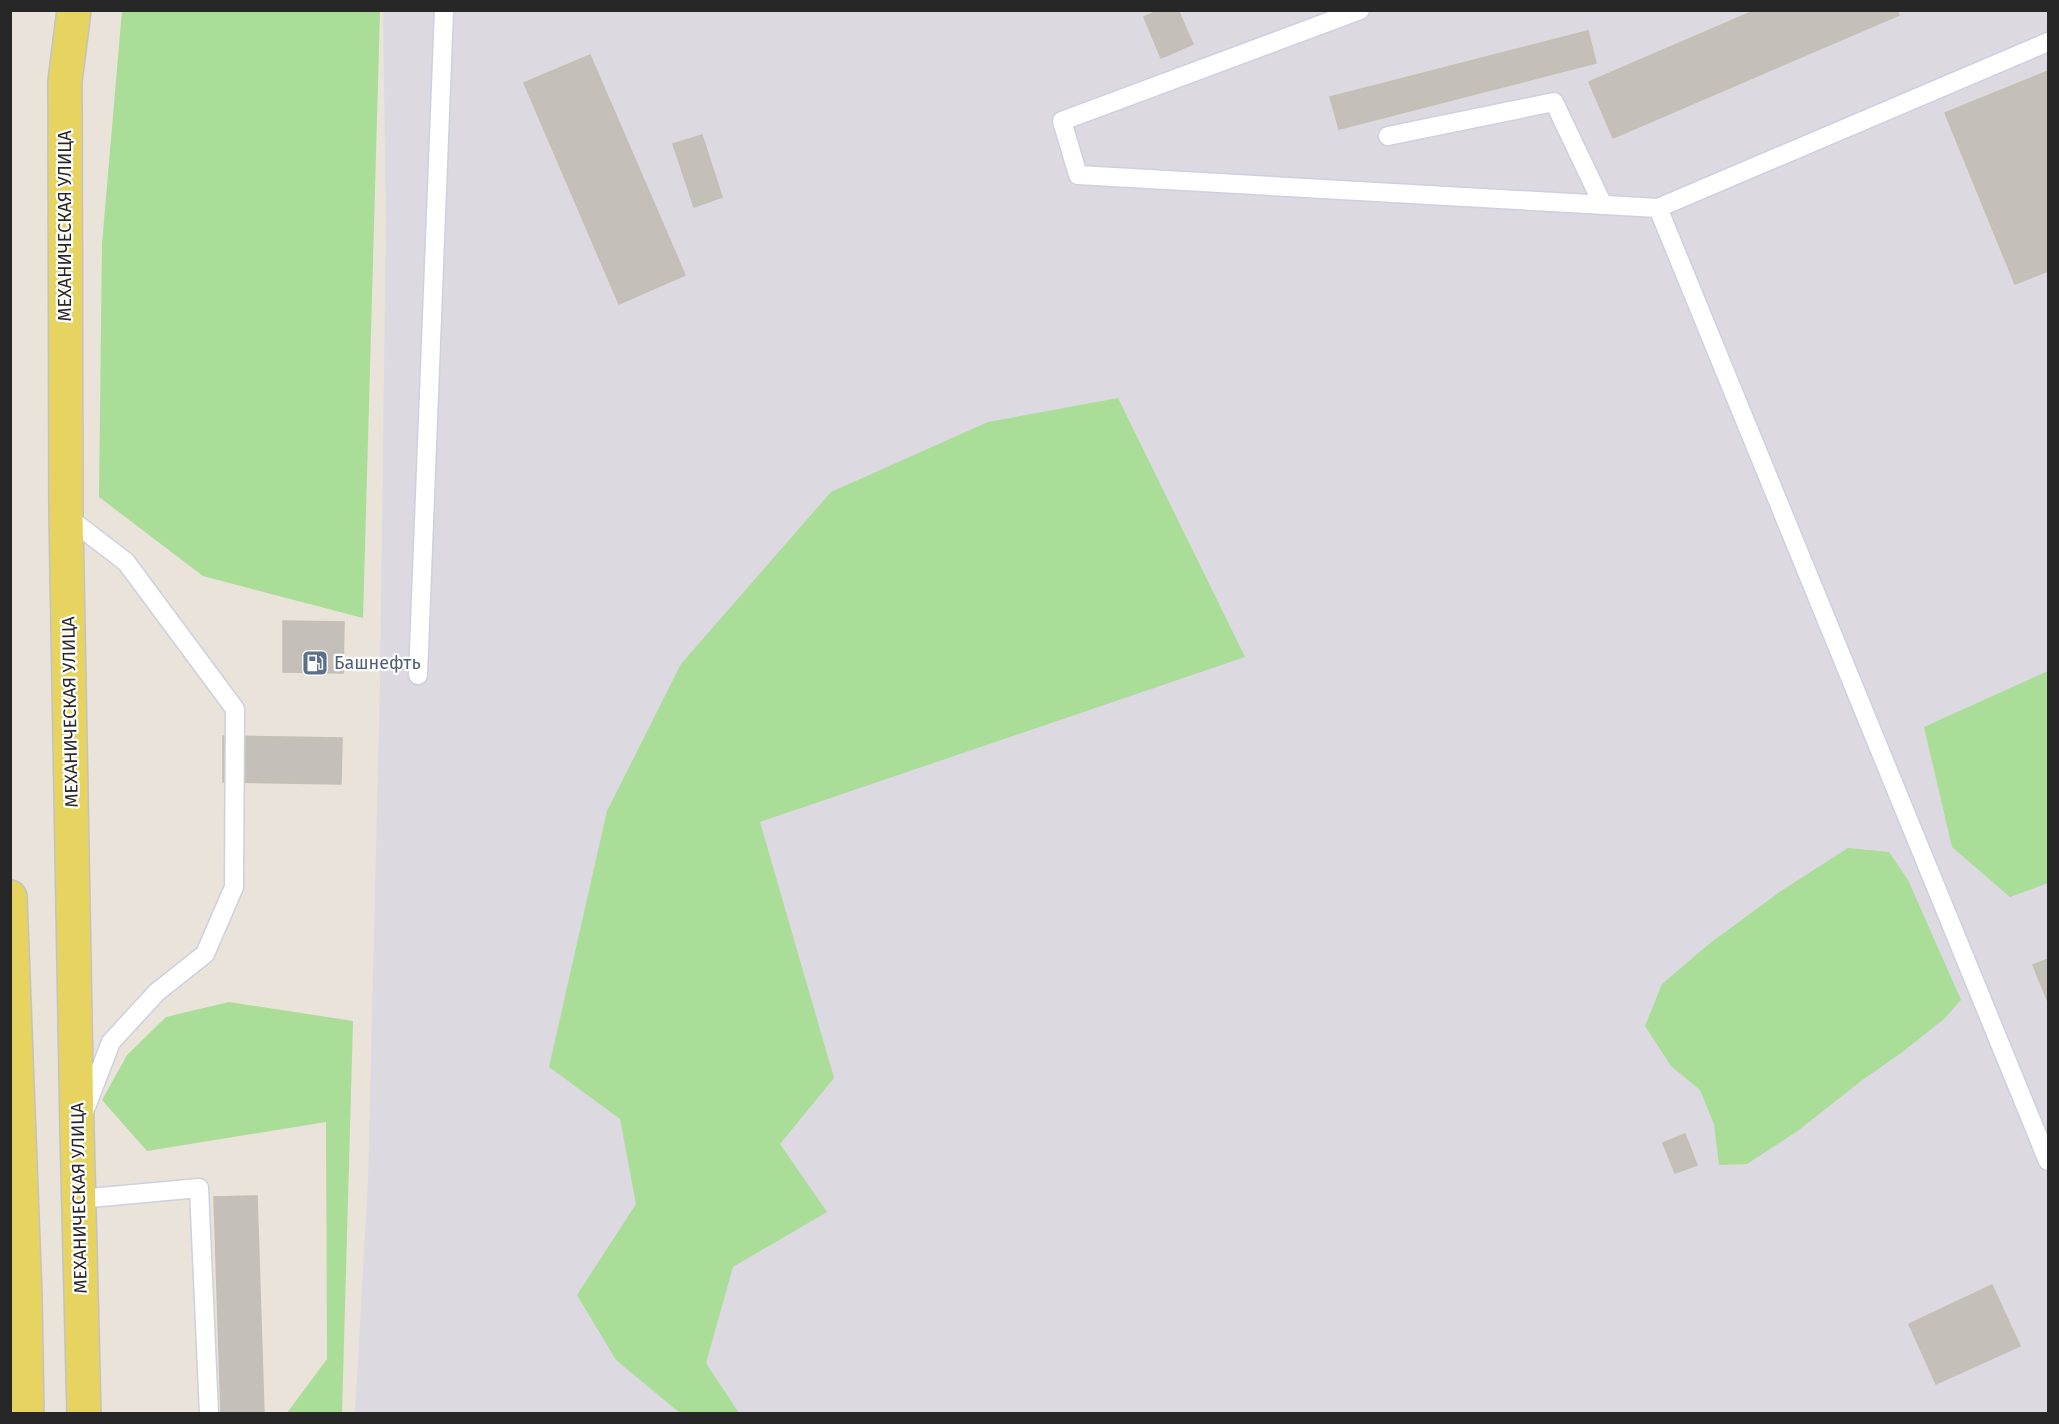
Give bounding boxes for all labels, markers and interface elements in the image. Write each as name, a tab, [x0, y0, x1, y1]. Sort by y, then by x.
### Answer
street label: МЕХАНИЧЕСКАЯ УЛИЦА	[54, 130, 76, 322]
street label: МЕХАНИЧЕСКАЯ УЛИЦА	[57, 616, 83, 808]
fuel station icon: Башнефть	[300, 648, 330, 678]
place label: Башнефть	[334, 652, 421, 674]
street label: МЕХАНИЧЕСКАЯ УЛИЦА	[66, 1102, 92, 1294]

